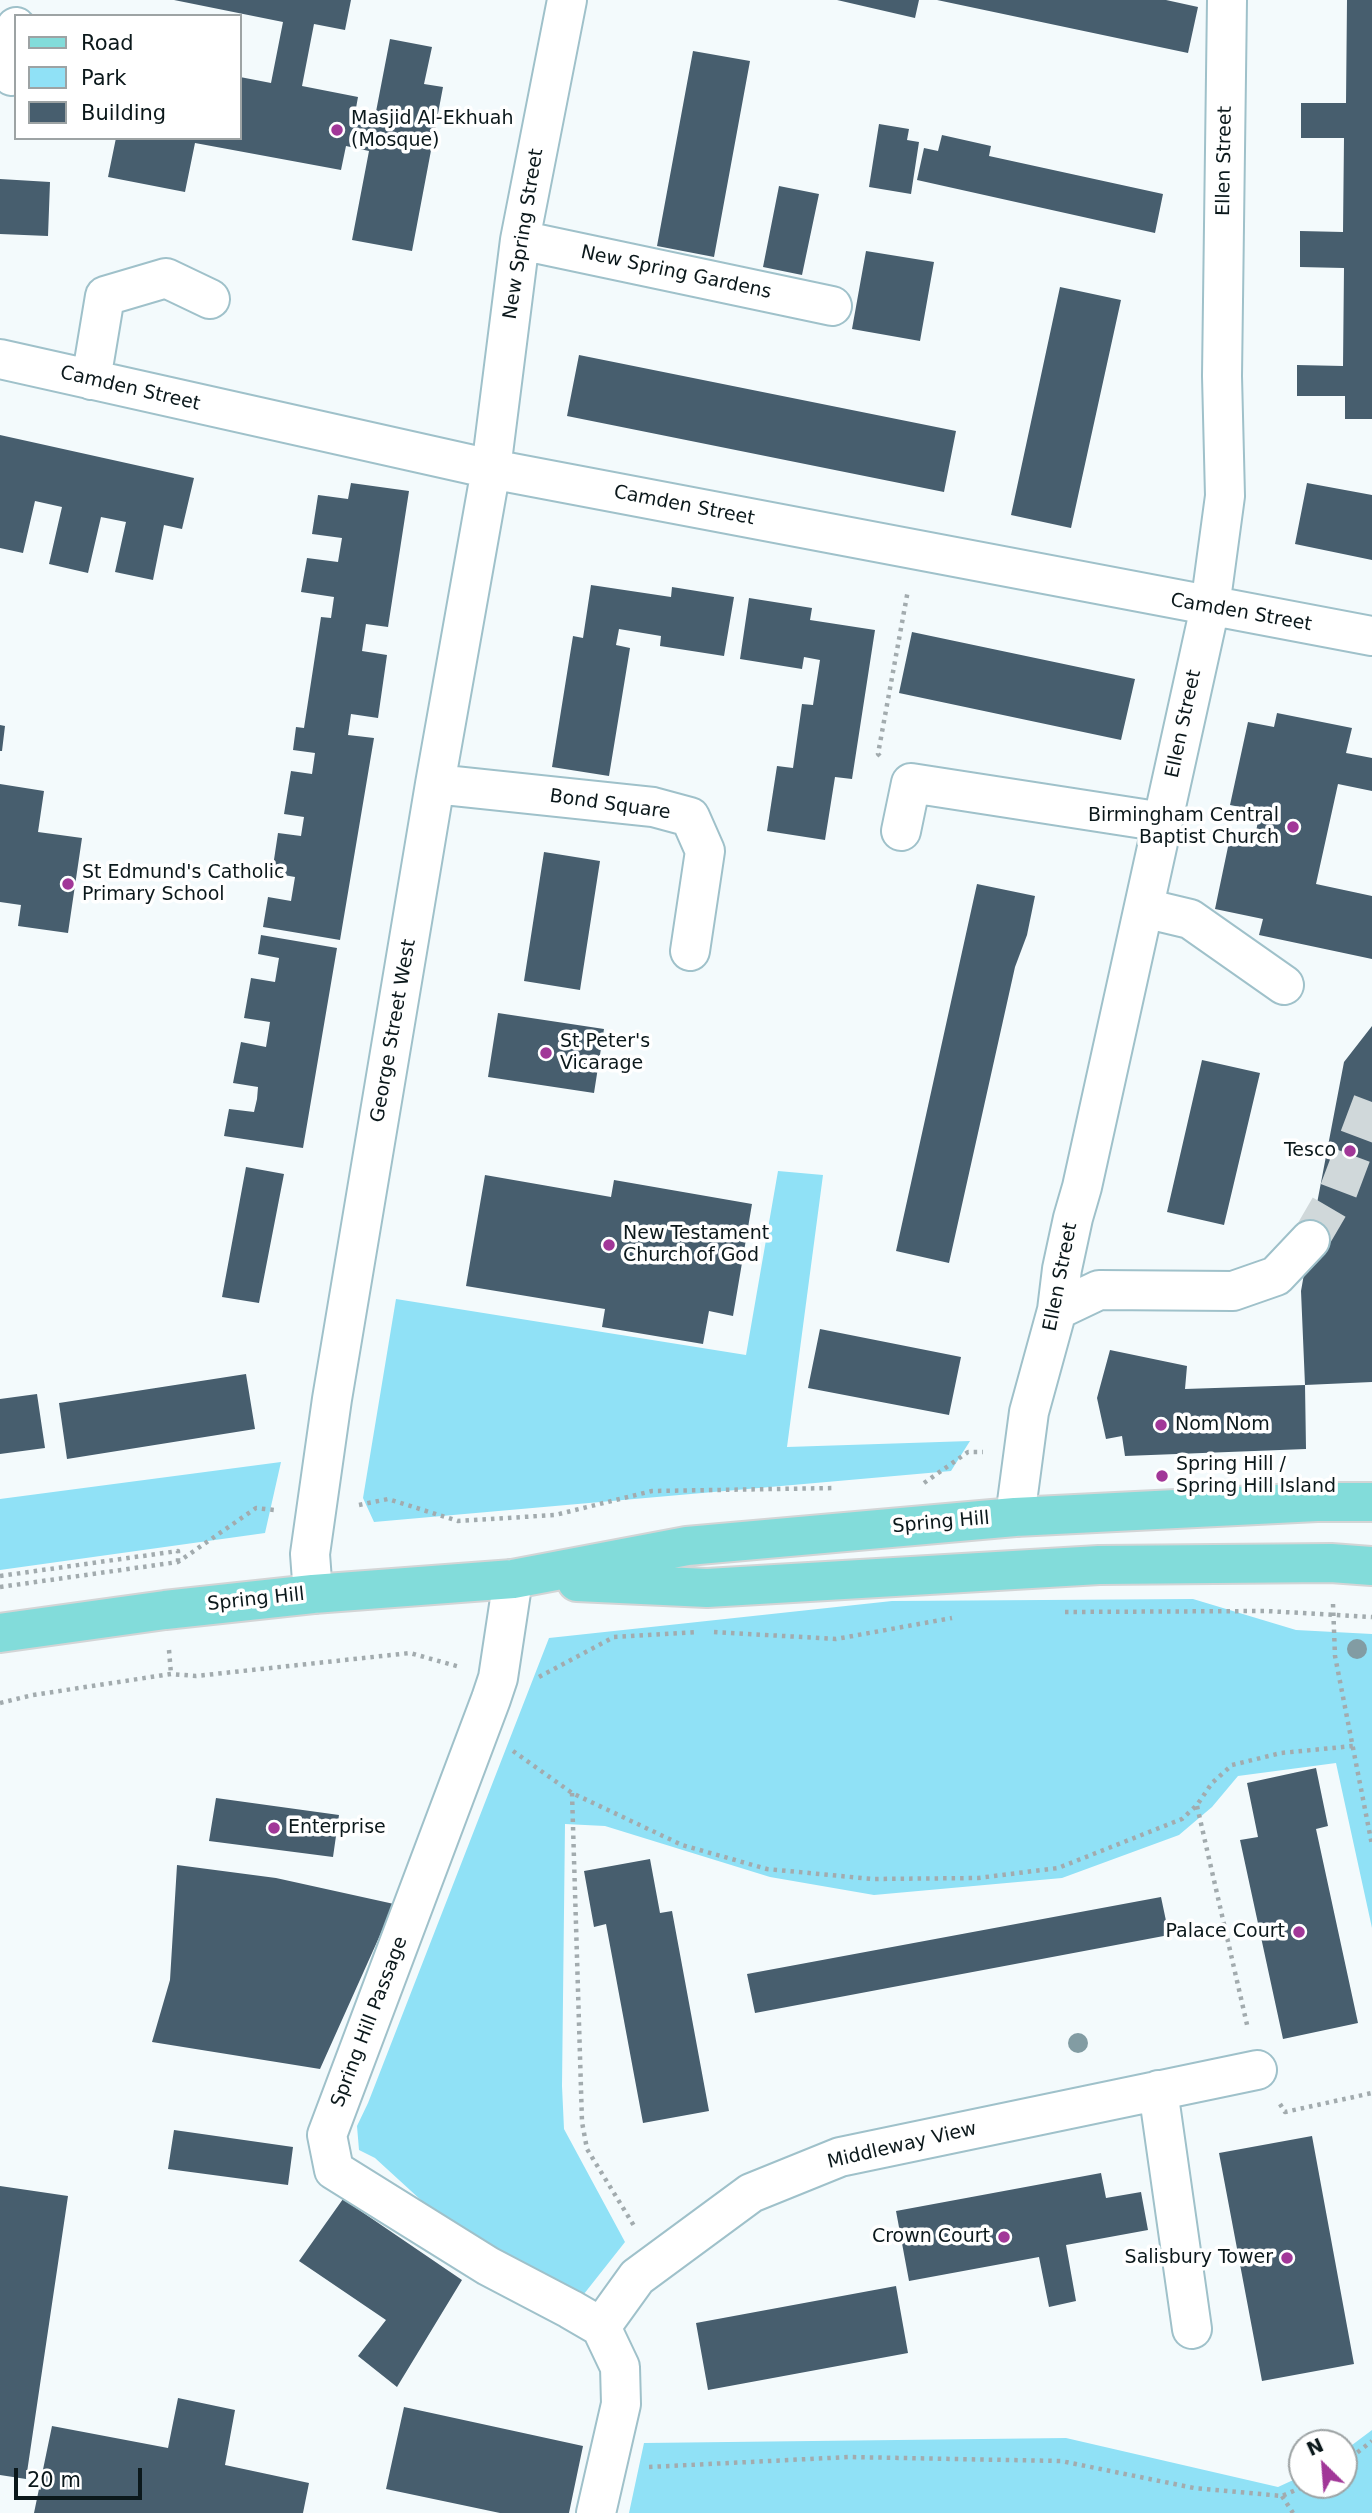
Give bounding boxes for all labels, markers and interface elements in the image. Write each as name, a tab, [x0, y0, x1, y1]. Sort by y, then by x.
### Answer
legend	[14, 14, 242, 140]
text: Road	[81, 31, 134, 55]
text: Park	[81, 66, 126, 90]
text: Building	[81, 101, 166, 125]
street label: Ellen Street	[1213, 106, 1237, 216]
place label: Masjid Al-Ekhuah (Mosque)	[351, 108, 514, 152]
marker: Masjid Al-Ekhuah (Mosque)	[329, 122, 345, 138]
street label: New Spring Street	[499, 147, 549, 321]
street label: New Spring Gardens	[579, 242, 773, 304]
street label: Camden Street	[58, 362, 202, 416]
street label: Camden Street	[612, 481, 756, 531]
street label: Camden Street	[1169, 589, 1313, 637]
street label: Ellen Street	[1161, 668, 1207, 780]
street label: Bond Square	[548, 785, 672, 825]
place label: Birmingham Central Baptist Church	[1088, 805, 1279, 849]
marker: Birmingham Central Baptist Church	[1285, 819, 1301, 835]
place label: St Edmund's Catholic Primary School	[82, 862, 284, 906]
marker: St Edmund's Catholic Primary School	[60, 876, 76, 892]
street label: George Street West	[367, 938, 421, 1124]
place label: St Peter's Vicarage	[560, 1031, 650, 1075]
marker: St Peter's Vicarage	[538, 1045, 554, 1061]
place label: Tesco	[1284, 1140, 1336, 1162]
marker: Tesco	[1342, 1143, 1358, 1159]
street label: Ellen Street	[1039, 1221, 1083, 1333]
place label: New Testament Church of God	[623, 1223, 769, 1267]
marker: New Testament Church of God	[601, 1237, 617, 1253]
place label: Nom Nom	[1175, 1414, 1270, 1436]
marker: Nom Nom	[1153, 1417, 1169, 1433]
place label: Spring Hill / Spring Hill Island	[1176, 1454, 1336, 1498]
marker: Spring Hill / Spring Hill Island	[1154, 1468, 1170, 1484]
street label: Spring Hill	[891, 1507, 991, 1539]
street label: Spring Hill	[206, 1584, 306, 1616]
place label: Enterprise	[288, 1817, 386, 1839]
marker: Enterprise	[266, 1820, 282, 1836]
place label: Palace Court	[1165, 1921, 1285, 1943]
marker: Palace Court	[1291, 1924, 1307, 1940]
street label: Spring Hill Passage	[327, 1933, 413, 2111]
street label: Middleway View	[825, 2118, 979, 2174]
place label: Crown Court	[872, 2226, 990, 2248]
marker: Crown Court	[996, 2229, 1012, 2245]
place label: Salisbury Tower	[1125, 2247, 1273, 2269]
marker: Salisbury Tower	[1279, 2250, 1295, 2266]
north arrow	[1288, 2429, 1358, 2499]
text: N	[1303, 2433, 1327, 2460]
scale bar	[18, 2454, 145, 2498]
text: 20 m	[27, 2468, 81, 2492]

